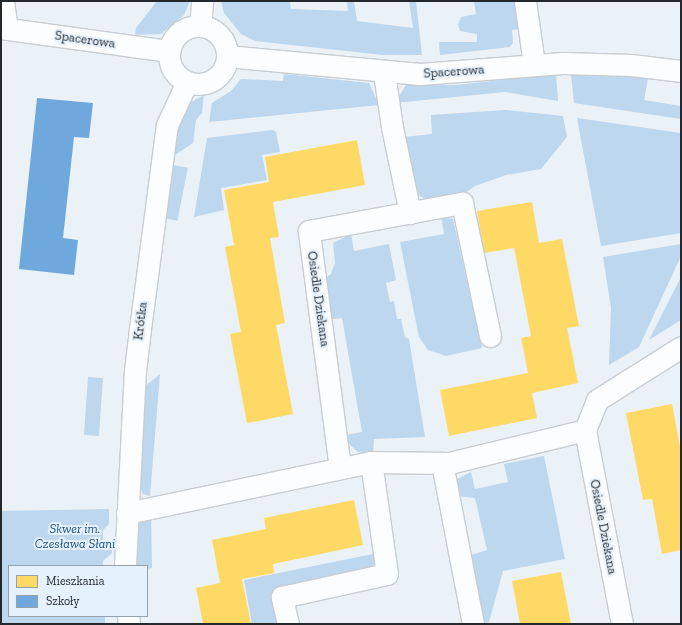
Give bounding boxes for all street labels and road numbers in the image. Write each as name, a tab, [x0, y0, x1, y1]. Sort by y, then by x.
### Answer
street label: Spacerowa	[54, 28, 116, 52]
street label: Spacerowa	[423, 62, 485, 82]
street label: Osiedle Dziekana	[304, 250, 332, 348]
street label: Krótka	[131, 301, 151, 341]
street label: Osiedle Dziekana	[586, 478, 620, 576]

